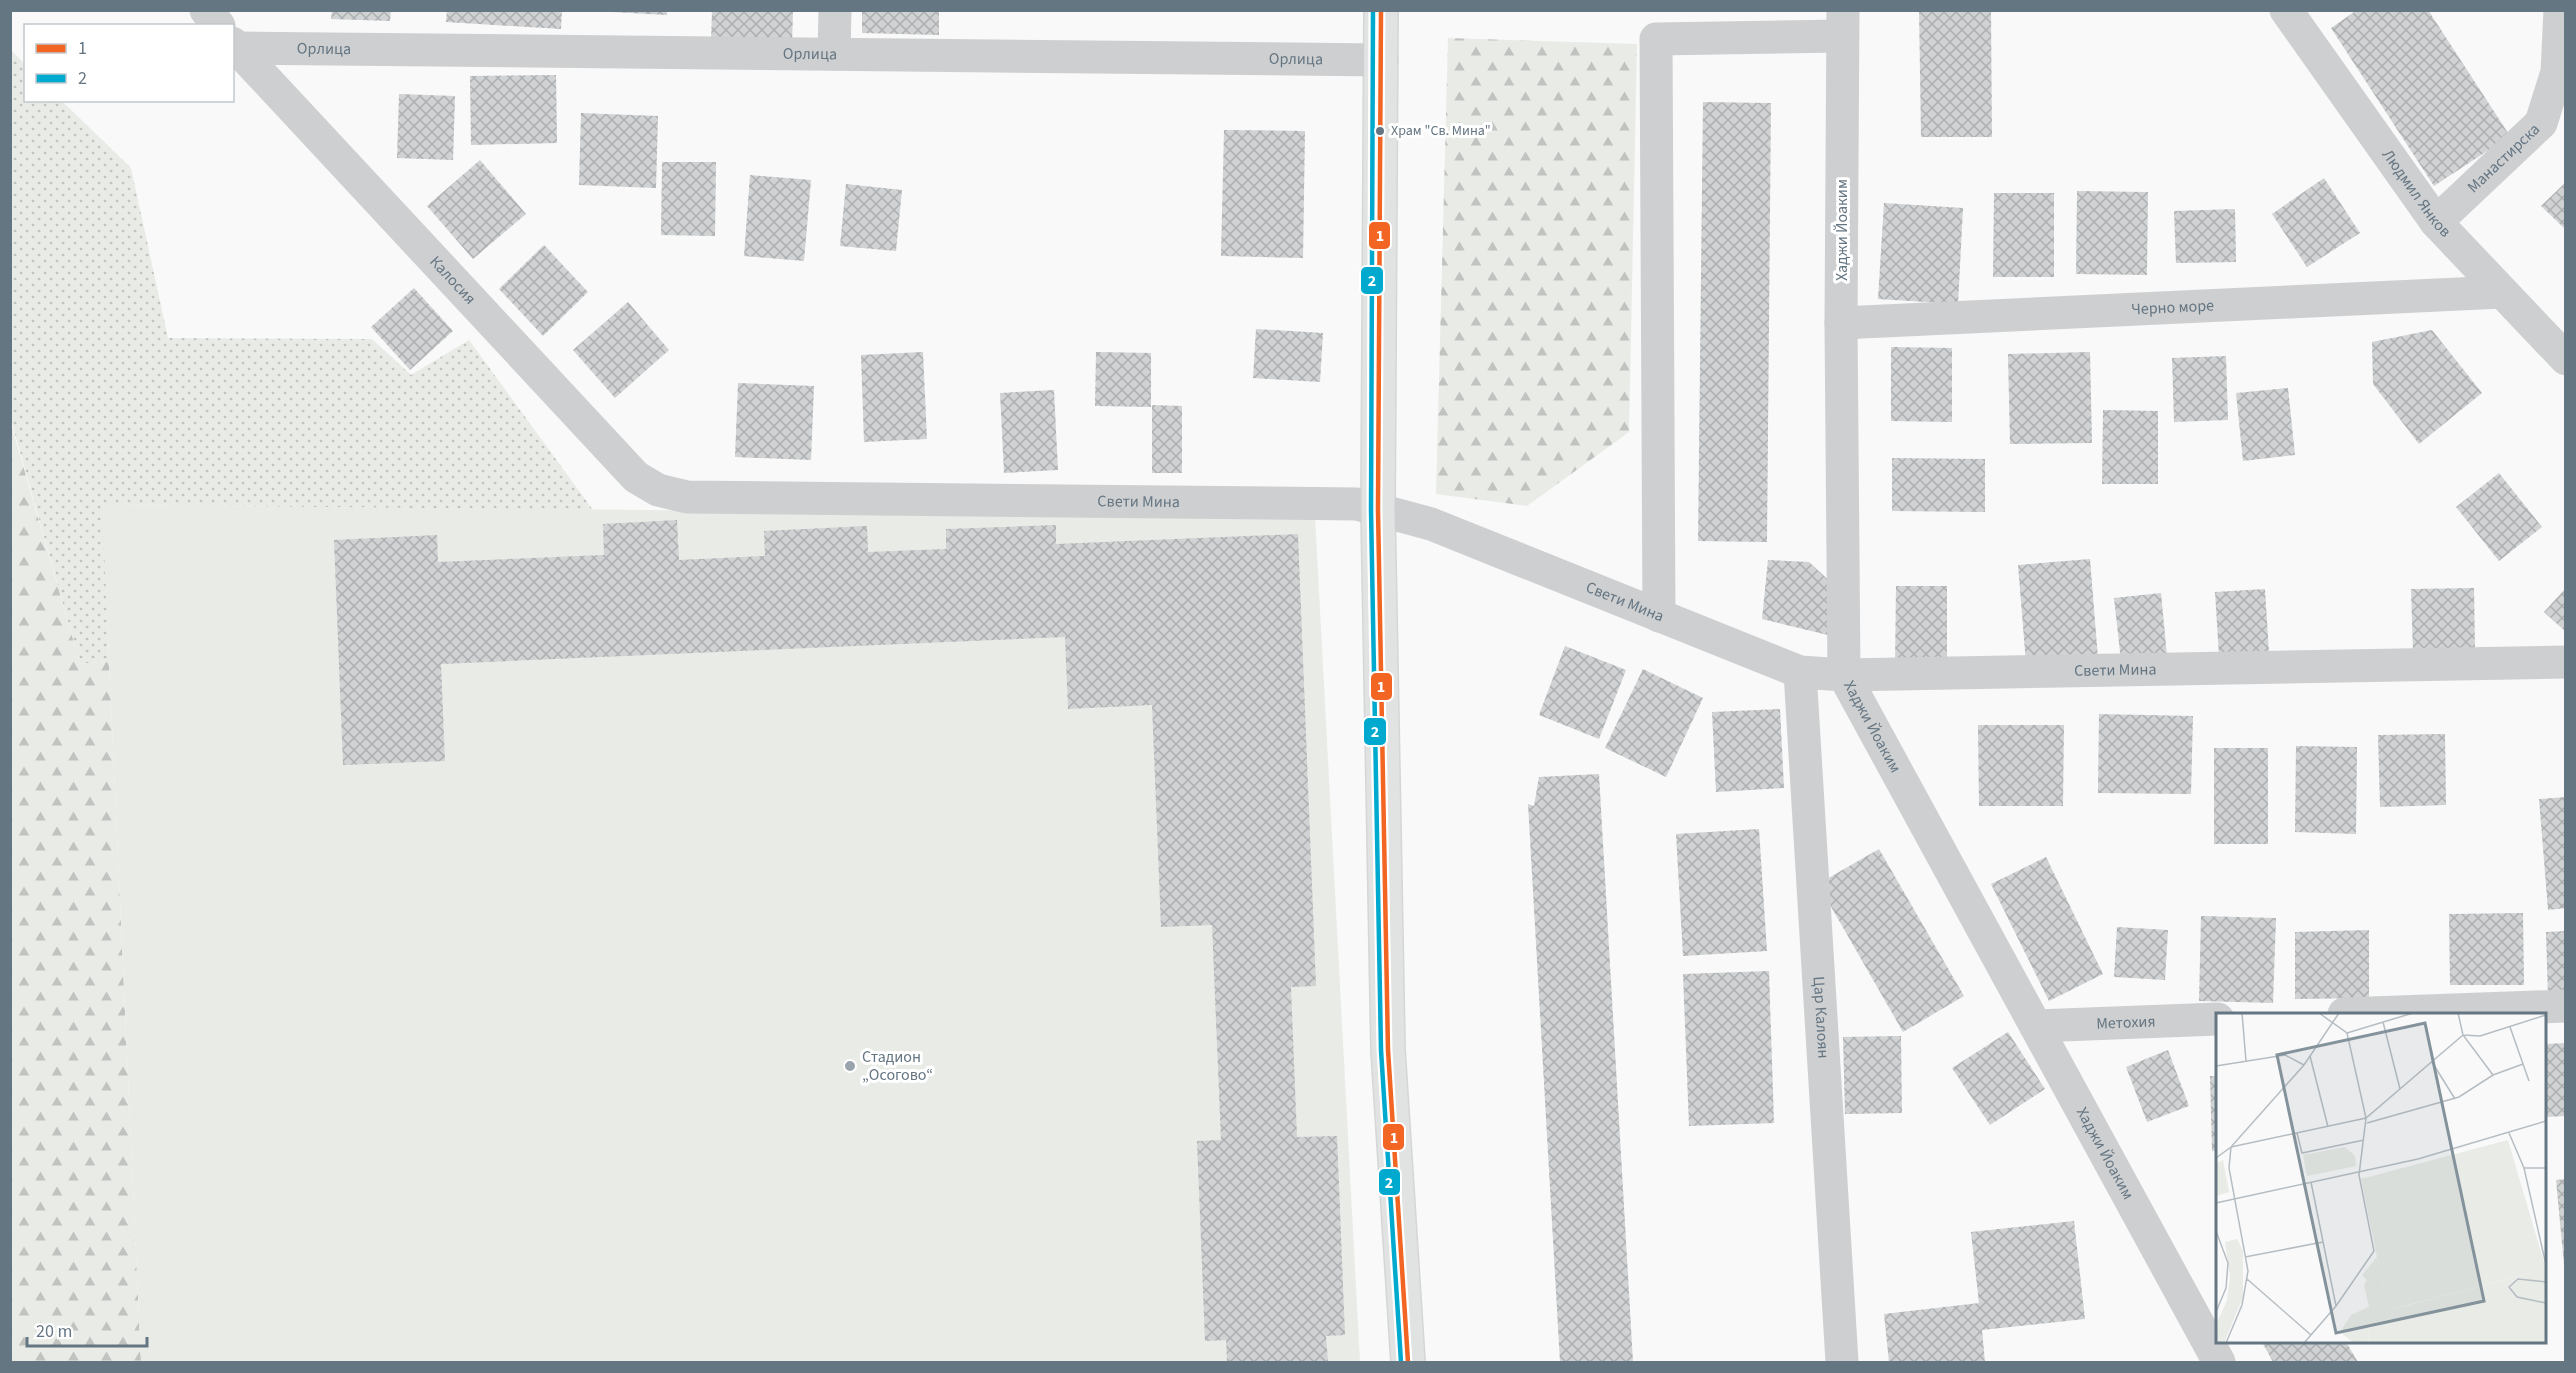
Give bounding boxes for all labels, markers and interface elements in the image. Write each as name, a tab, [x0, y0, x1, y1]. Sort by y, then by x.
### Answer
legend	[24, 24, 234, 102]
text: 1	[78, 36, 87, 61]
street label: Орлица	[297, 38, 351, 60]
street label: Орлица	[783, 43, 837, 65]
street label: Орлица	[1269, 48, 1323, 70]
text: 2	[78, 66, 87, 91]
street label: Манастирска	[2463, 119, 2545, 198]
place label: Храм "Св. Мина"	[1391, 121, 1491, 141]
marker: Храм "Св. Мина"	[1374, 125, 1386, 137]
street label: Людмил Янков	[2377, 145, 2456, 242]
street label: Хаджи Йоаким	[1831, 179, 1853, 281]
line badge: 1	[1368, 221, 1391, 250]
text: 1	[1376, 225, 1384, 247]
street label: Калосия	[425, 251, 481, 309]
line badge: 2	[1360, 266, 1384, 295]
text: 2	[1368, 270, 1376, 292]
street label: Черно море	[2131, 295, 2215, 320]
street label: Свети Мина	[1097, 490, 1180, 513]
street label: Свети Мина	[1583, 576, 1667, 627]
street label: Свети Мина	[2074, 658, 2157, 682]
line badge: 1	[1370, 672, 1393, 701]
text: 1	[1377, 676, 1385, 698]
street label: Хаджи Йоаким	[1838, 677, 1906, 777]
line badge: 2	[1363, 717, 1387, 746]
text: 2	[1371, 721, 1379, 743]
street label: Цар Калоян	[1808, 976, 1835, 1059]
street label: Метохия	[2096, 1010, 2156, 1035]
inset map	[2216, 1013, 2546, 1343]
place label: Стадион „Осогово“	[862, 1046, 933, 1086]
marker: Стадион „Осогово“	[843, 1059, 857, 1073]
street label: Хаджи Йоаким	[2071, 1103, 2139, 1203]
line badge: 1	[1382, 1123, 1405, 1151]
text: 1	[1390, 1127, 1398, 1149]
line badge: 2	[1378, 1168, 1401, 1196]
text: 2	[1385, 1172, 1393, 1194]
scale bar	[27, 1310, 147, 1348]
text: 20 m	[36, 1319, 72, 1344]

